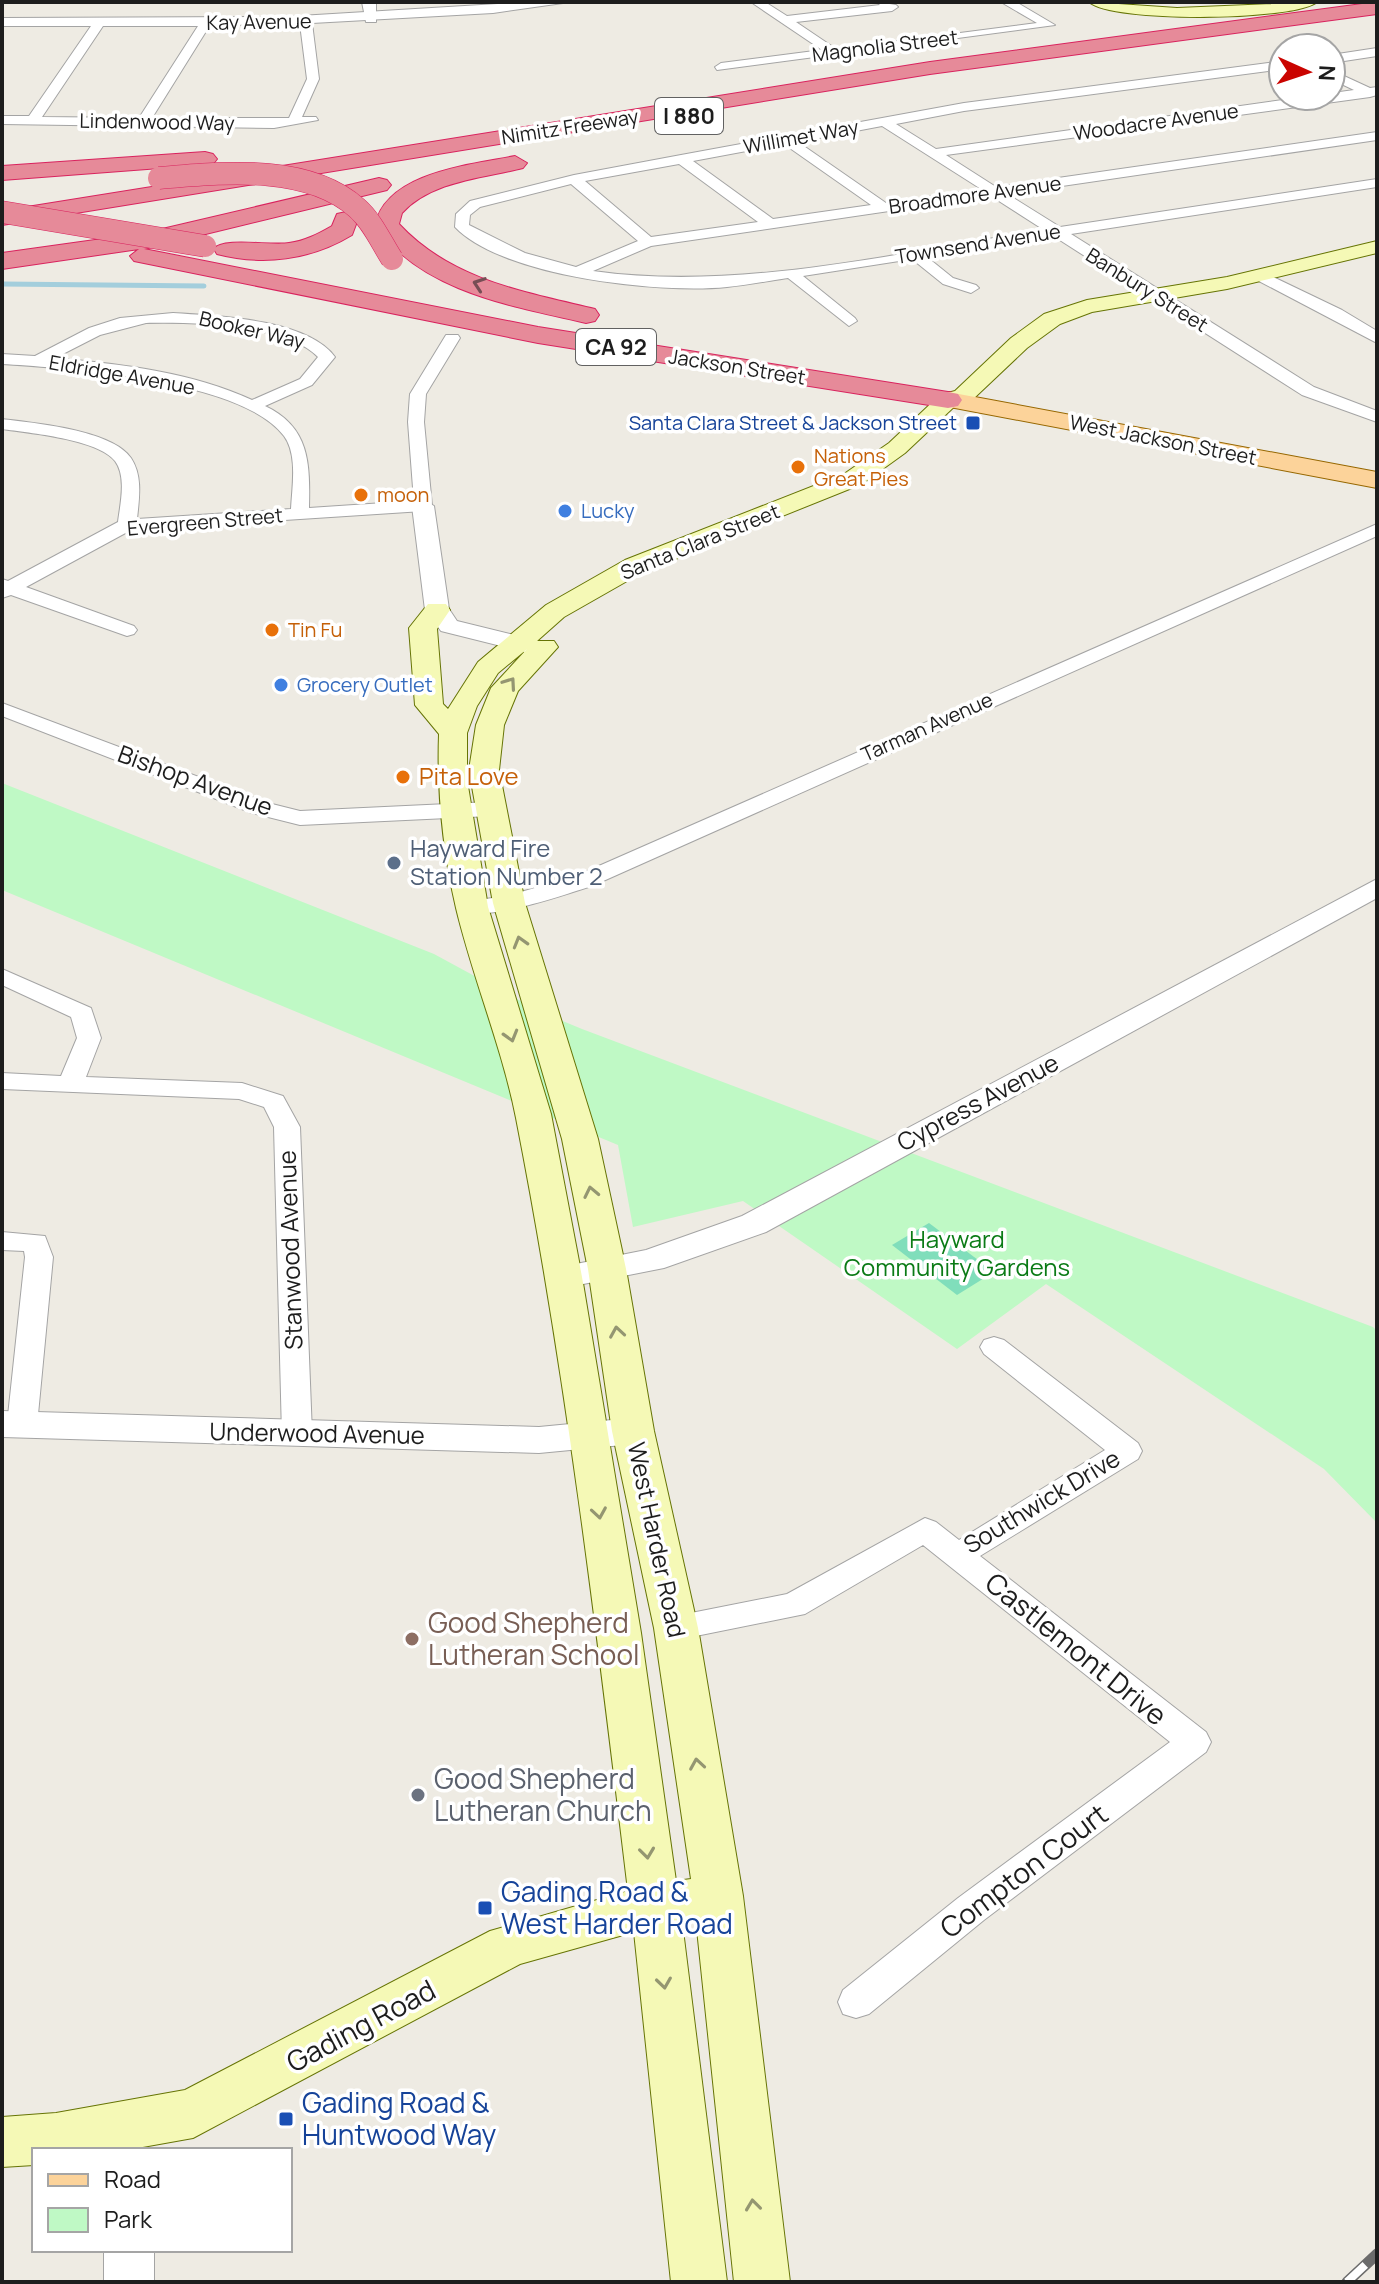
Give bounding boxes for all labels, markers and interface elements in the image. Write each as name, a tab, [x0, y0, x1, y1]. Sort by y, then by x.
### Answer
street label: Kay Avenue	[206, 7, 312, 36]
street label: Magnolia Street	[811, 23, 959, 68]
north arrow	[1267, 32, 1347, 112]
text: N	[1312, 64, 1342, 82]
street label: Woodacre Avenue	[1072, 97, 1240, 146]
road number: I 880	[655, 98, 723, 134]
street label: Nimitz Freeway	[499, 102, 641, 151]
street label: Lindenwood Way	[79, 107, 235, 136]
street label: Willimet Way	[741, 113, 861, 160]
street label: Broadmore Avenue	[887, 169, 1063, 220]
street label: Townsend Avenue	[893, 217, 1063, 270]
street label: Banbury Street	[1081, 241, 1214, 338]
one-way arrow	[473, 278, 487, 294]
street label: Booker Way	[197, 304, 308, 355]
road number: CA 92	[576, 329, 656, 365]
street label: Jackson Street	[667, 342, 807, 391]
street label: Eldridge Avenue	[47, 348, 197, 401]
street label: West Jackson Street	[1067, 408, 1259, 471]
place label: Santa Clara Street & Jackson Street	[629, 409, 957, 436]
marker: Santa Clara Street & Jackson Street	[964, 414, 982, 432]
place label: Nations Great Pies	[814, 442, 909, 492]
marker: Nations Great Pies	[789, 458, 807, 476]
place label: moon	[377, 481, 429, 508]
marker: moon	[352, 486, 370, 504]
place label: Lucky	[581, 497, 635, 524]
street label: Santa Clara Street	[616, 497, 783, 586]
street label: Evergreen Street	[126, 501, 284, 542]
marker: Lucky	[556, 502, 574, 520]
place label: Tin Fu	[288, 616, 342, 643]
marker: Tin Fu	[263, 621, 281, 639]
place label: Grocery Outlet	[297, 671, 433, 698]
marker: Grocery Outlet	[272, 676, 290, 694]
one-way arrow	[500, 678, 515, 692]
street label: Tarman Avenue	[857, 685, 997, 768]
street label: Bishop Avenue	[113, 736, 278, 823]
place label: Pita Love	[419, 759, 519, 792]
marker: Pita Love	[394, 768, 412, 786]
place label: Hayward Fire Station Number 2	[410, 831, 603, 892]
marker: Hayward Fire Station Number 2	[385, 854, 403, 872]
one-way arrow	[513, 936, 529, 950]
one-way arrow	[501, 1028, 518, 1042]
street label: Cypress Avenue	[891, 1045, 1064, 1158]
street label: Stanwood Avenue	[270, 1150, 309, 1350]
one-way arrow	[583, 1186, 600, 1200]
park label: Hayward Community Gardens	[844, 1222, 1070, 1283]
one-way arrow	[609, 1325, 626, 1339]
street label: Underwood Avenue	[209, 1414, 425, 1451]
street label: West Harder Road	[621, 1439, 694, 1640]
street label: Southwick Drive	[957, 1441, 1126, 1561]
one-way arrow	[590, 1506, 607, 1519]
street label: Castlemont Drive	[978, 1563, 1175, 1733]
place label: Good Shepherd Lutheran School	[428, 1603, 640, 1673]
marker: Good Shepherd Lutheran School	[403, 1630, 421, 1648]
one-way arrow	[689, 1757, 706, 1770]
place label: Good Shepherd Lutheran Church	[434, 1759, 652, 1829]
marker: Good Shepherd Lutheran Church	[409, 1786, 427, 1804]
street label: Compton Court	[932, 1795, 1115, 1946]
one-way arrow	[638, 1846, 655, 1860]
place label: Gading Road & West Harder Road	[501, 1872, 733, 1942]
marker: Gading Road & West Harder Road	[476, 1899, 494, 1917]
street label: Gading Road	[279, 1970, 442, 2080]
one-way arrow	[655, 1976, 672, 1989]
place label: Gading Road & Huntwood Way	[302, 2083, 497, 2153]
marker: Gading Road & Huntwood Way	[277, 2110, 295, 2128]
legend	[32, 2148, 292, 2252]
text: Road	[104, 2162, 161, 2195]
one-way arrow	[745, 2198, 762, 2211]
text: Park	[104, 2202, 153, 2235]

